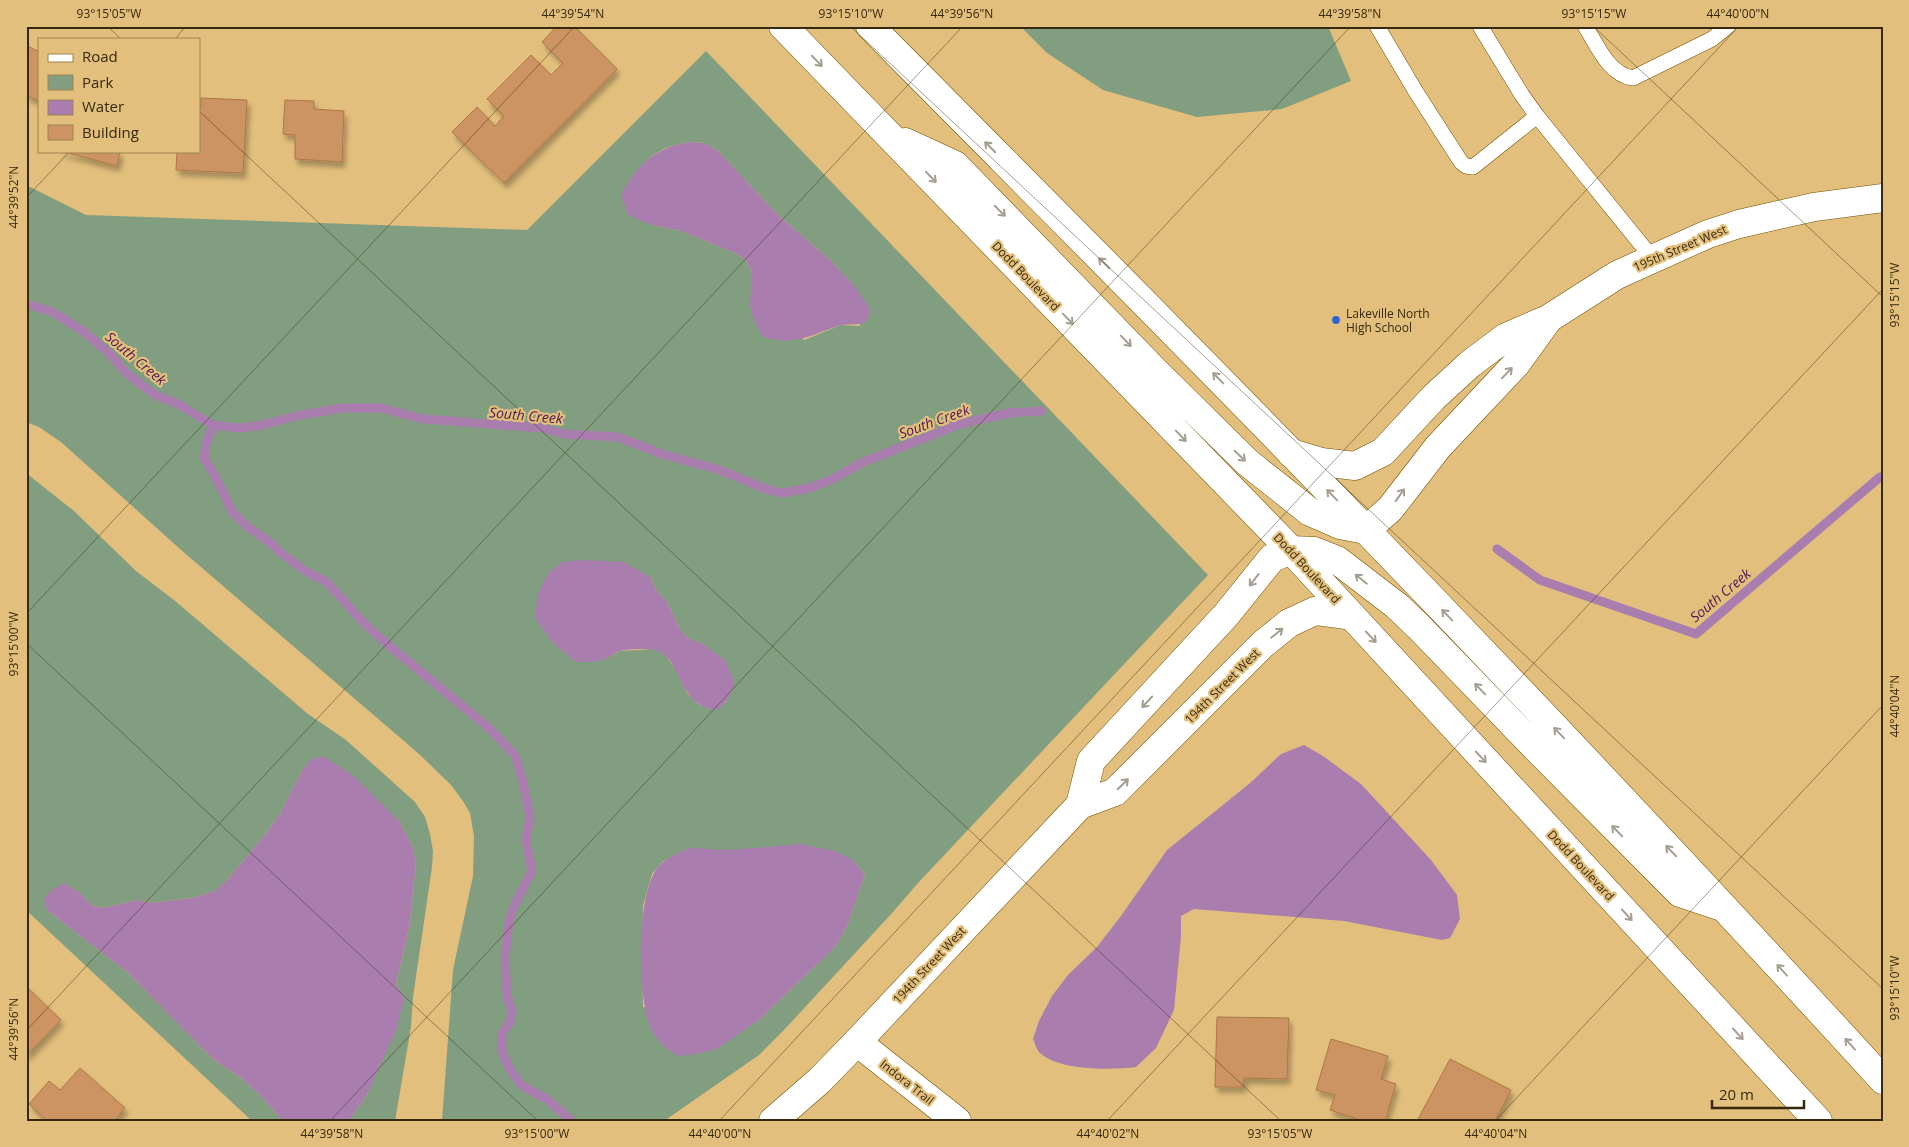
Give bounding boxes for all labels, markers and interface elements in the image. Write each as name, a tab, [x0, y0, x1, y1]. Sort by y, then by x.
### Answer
text: 93°15'05"W	[77, 5, 141, 22]
text: 44°39'54"N	[542, 5, 604, 22]
text: 93°15'10"W	[819, 5, 883, 22]
text: 44°39'56"N	[931, 5, 993, 22]
text: 44°39'58"N	[1319, 5, 1381, 22]
text: 93°15'15"W	[1562, 5, 1626, 22]
text: 44°40'00"N	[1707, 5, 1769, 22]
legend	[38, 38, 200, 152]
text: Road	[82, 46, 118, 66]
one-way arrow	[811, 55, 823, 67]
text: Park	[82, 72, 113, 92]
text: Water	[82, 96, 124, 116]
text: Building	[82, 122, 139, 142]
one-way arrow	[984, 141, 996, 153]
text: 44°39'52"N	[5, 166, 22, 228]
one-way arrow	[925, 171, 937, 183]
one-way arrow	[994, 205, 1006, 217]
street label: 195th Street West	[1631, 221, 1729, 275]
street label: Dodd Boulevard	[988, 237, 1064, 315]
one-way arrow	[1099, 257, 1111, 269]
text: 93°15'15"W	[1886, 263, 1903, 327]
place label: Lakeville North High School	[1346, 305, 1430, 336]
one-way arrow	[1062, 313, 1074, 325]
marker: Lakeville North High School	[1330, 314, 1342, 326]
water label: South Creek	[102, 327, 171, 390]
one-way arrow	[1120, 334, 1132, 347]
one-way arrow	[1501, 367, 1513, 379]
one-way arrow	[1212, 372, 1224, 385]
water label: South Creek	[896, 399, 973, 443]
water label: South Creek	[488, 402, 565, 428]
one-way arrow	[1175, 430, 1187, 442]
one-way arrow	[1234, 450, 1247, 462]
one-way arrow	[1326, 488, 1338, 501]
one-way arrow	[1395, 488, 1405, 502]
street label: Dodd Boulevard	[1270, 529, 1344, 607]
water label: South Creek	[1686, 563, 1755, 626]
one-way arrow	[1249, 573, 1260, 586]
one-way arrow	[1355, 573, 1368, 584]
one-way arrow	[1441, 609, 1453, 622]
text: 93°15'00"W	[5, 612, 22, 676]
one-way arrow	[1270, 628, 1283, 639]
one-way arrow	[1365, 631, 1377, 644]
street label: 194th Street West	[1181, 645, 1263, 727]
text: 44°40'04"N	[1886, 675, 1903, 737]
one-way arrow	[1474, 683, 1486, 696]
one-way arrow	[1141, 695, 1153, 708]
one-way arrow	[1553, 727, 1565, 740]
one-way arrow	[1475, 750, 1487, 763]
one-way arrow	[1117, 778, 1130, 790]
one-way arrow	[1611, 825, 1623, 837]
street label: Dodd Boulevard	[1544, 826, 1618, 904]
one-way arrow	[1665, 845, 1677, 857]
one-way arrow	[1621, 909, 1633, 921]
street label: 194th Street West	[889, 923, 969, 1007]
text: 93°15'10"W	[1886, 956, 1903, 1020]
one-way arrow	[1776, 963, 1788, 976]
text: 44°39'56"N	[5, 998, 22, 1060]
one-way arrow	[1732, 1028, 1743, 1041]
one-way arrow	[1844, 1038, 1856, 1051]
street label: Indora Trail	[876, 1056, 938, 1108]
scale bar	[1712, 1077, 1804, 1109]
text: 20 m	[1719, 1084, 1754, 1104]
text: 44°39'58"N	[301, 1125, 363, 1142]
text: 93°15'00"W	[505, 1125, 569, 1142]
text: 44°40'00"N	[689, 1125, 751, 1142]
text: 44°40'02"N	[1077, 1125, 1139, 1142]
text: 93°15'05"W	[1248, 1125, 1312, 1142]
text: 44°40'04"N	[1465, 1125, 1527, 1142]

